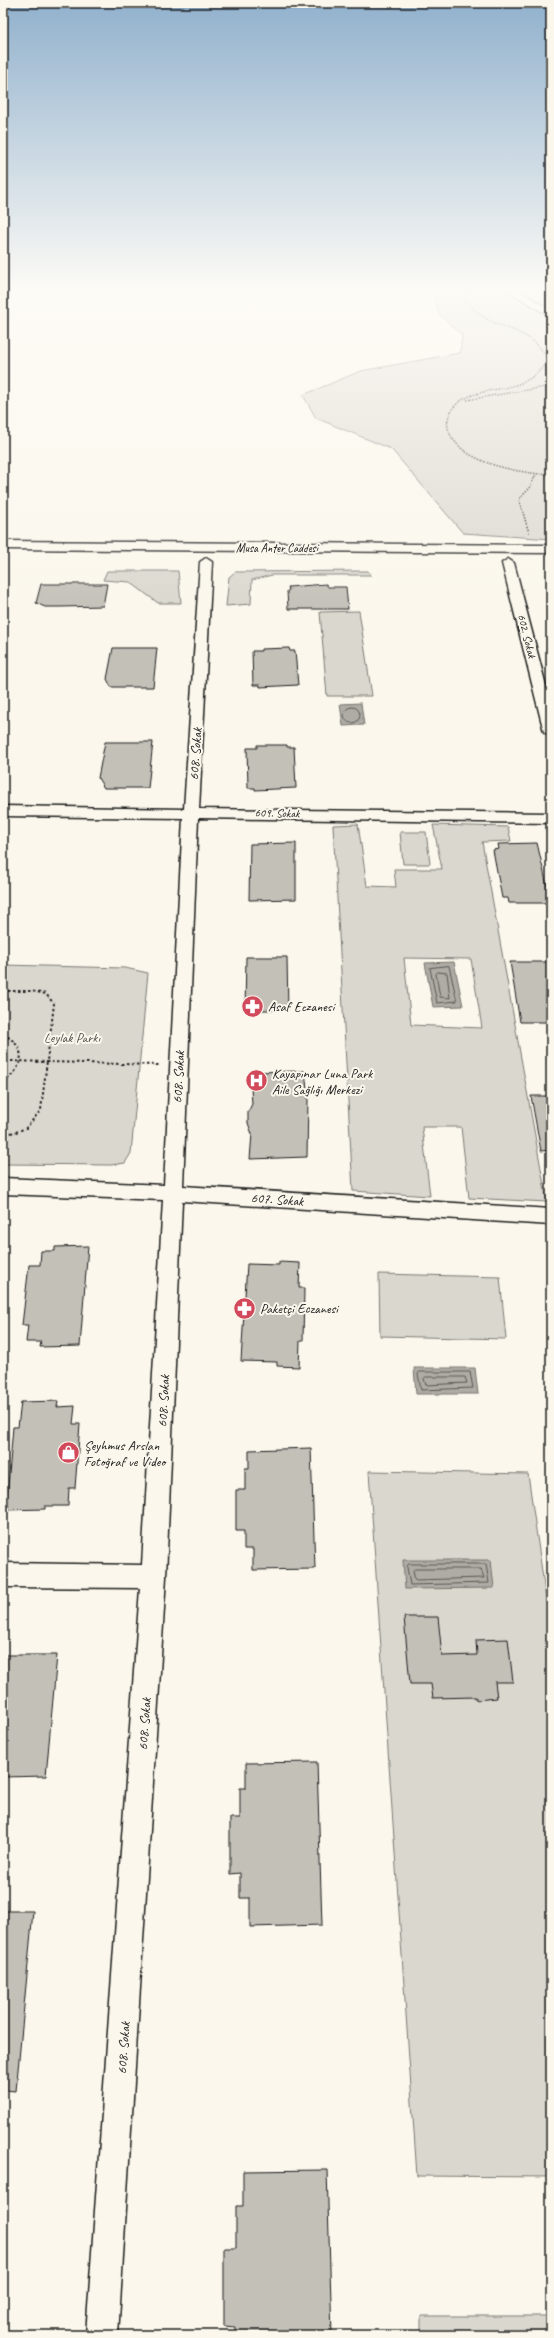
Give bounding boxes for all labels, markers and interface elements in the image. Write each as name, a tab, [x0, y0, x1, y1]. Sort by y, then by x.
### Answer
street label: Musa Anter Caddesi	[236, 540, 320, 556]
street label: 602. Sokak	[514, 612, 541, 661]
street label: 608. Sokak	[185, 726, 206, 781]
street label: 609. Sokak	[254, 805, 301, 821]
pharmacy icon: Asaf Eczanesi	[239, 993, 265, 1019]
place label: Asaf Eczanesi	[268, 998, 337, 1015]
park label: Leylak Parkı	[44, 1029, 101, 1046]
street label: 608. Sokak	[169, 1049, 188, 1104]
place label: Kayapınar Luna Park Aile Sağlığı Merkezi	[272, 1065, 373, 1098]
hospital icon: Kayapınar Luna Park Aile Sağlığı Merkezi	[244, 1068, 270, 1094]
street label: 607. Sokak	[250, 1189, 305, 1210]
pharmacy icon: Paketçi Eczanesi	[232, 1295, 258, 1321]
place label: Paketçi Eczanesi	[260, 1300, 340, 1317]
street label: 608. Sokak	[154, 1373, 173, 1428]
place label: Şeyhmus Arslan Fotoğraf ve Video	[84, 1437, 167, 1470]
shop icon: Şeyhmus Arslan Fotoğraf ve Video	[55, 1440, 81, 1466]
street label: 608. Sokak	[134, 1696, 155, 1751]
street label: 608. Sokak	[113, 2020, 134, 2075]

